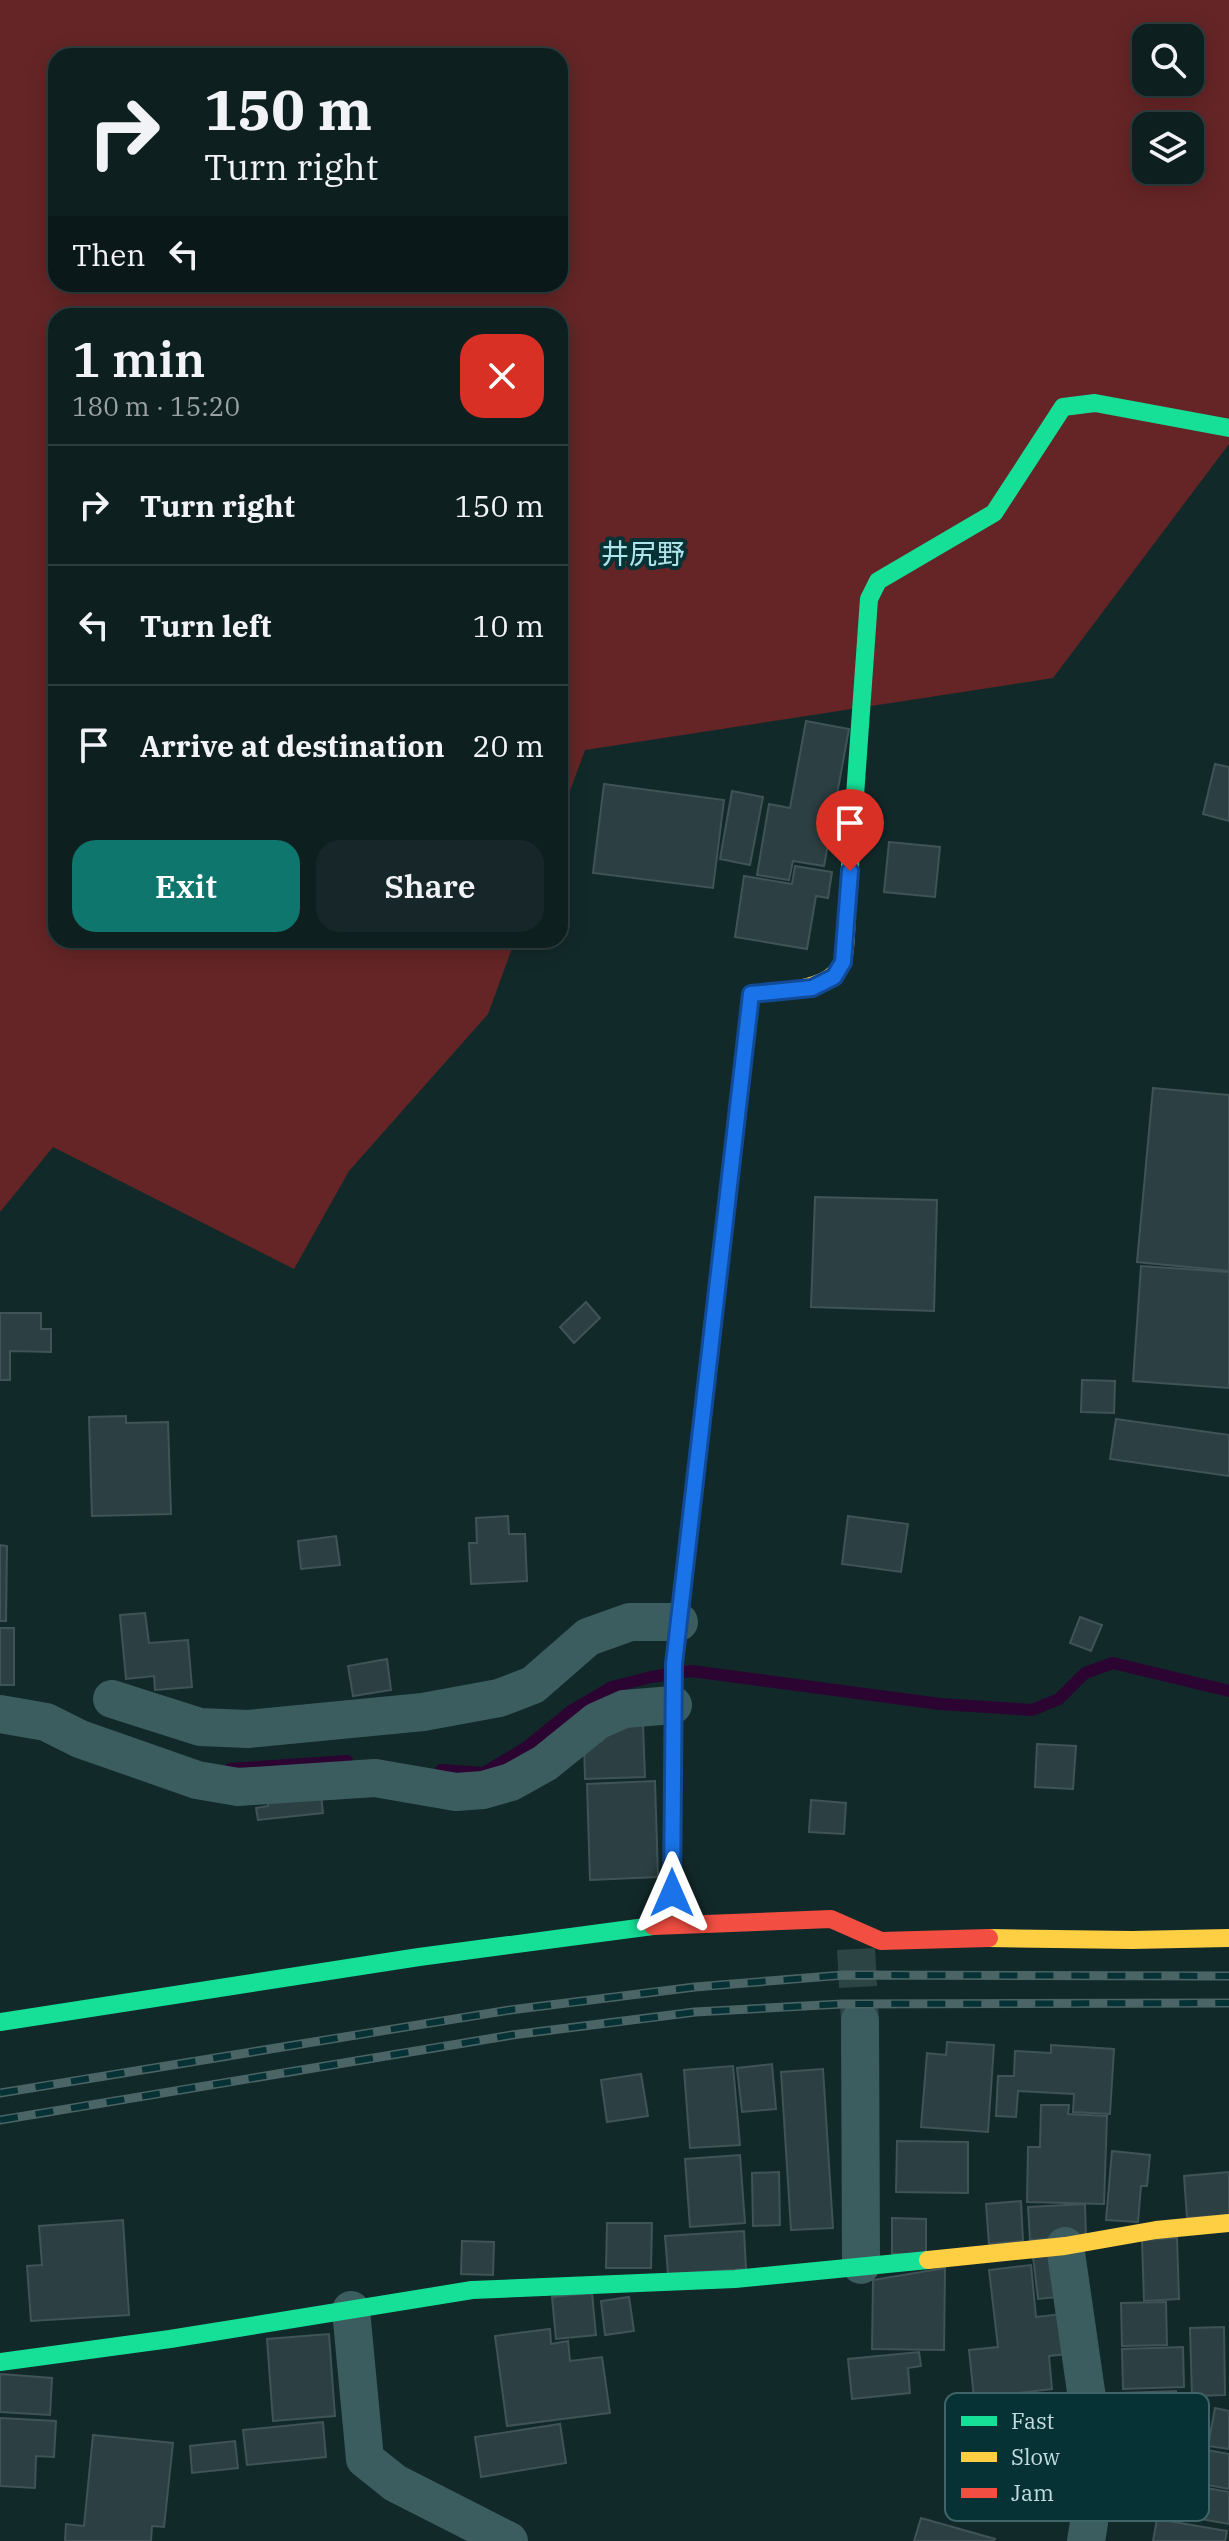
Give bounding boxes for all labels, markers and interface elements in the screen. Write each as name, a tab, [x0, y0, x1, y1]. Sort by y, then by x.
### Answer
map controls	[1132, 24, 1204, 184]
button: search	[1132, 24, 1204, 96]
text: 150 m	[204, 73, 372, 145]
icon: right	[72, 80, 176, 184]
button: layers	[1132, 112, 1204, 184]
text: Turn right	[204, 143, 378, 190]
icon: left	[162, 232, 206, 276]
text: Then	[72, 235, 146, 274]
text: 1 min	[72, 328, 205, 390]
button: close	[460, 334, 544, 418]
text: 180 m · 15:20	[72, 389, 240, 423]
icon: right	[72, 483, 116, 527]
text: Turn right	[140, 486, 295, 525]
text: 150 m	[454, 486, 544, 525]
district label: 井尻野	[601, 535, 685, 572]
icon: left	[72, 603, 116, 647]
text: Turn left	[140, 606, 272, 645]
text: 10 m	[472, 606, 544, 645]
icon: arrive	[72, 723, 116, 767]
text: Arrive at destination	[140, 726, 445, 765]
text: 20 m	[472, 726, 544, 765]
pin	[816, 789, 884, 871]
icon: arrive	[828, 801, 872, 845]
button: Exit	[72, 840, 300, 932]
button: Share	[316, 840, 544, 932]
position arrow	[630, 1851, 714, 1935]
legend	[945, 2393, 1209, 2521]
text: Fast	[1011, 2406, 1054, 2435]
text: Slow	[1011, 2442, 1060, 2471]
text: Jam	[1011, 2478, 1054, 2507]

